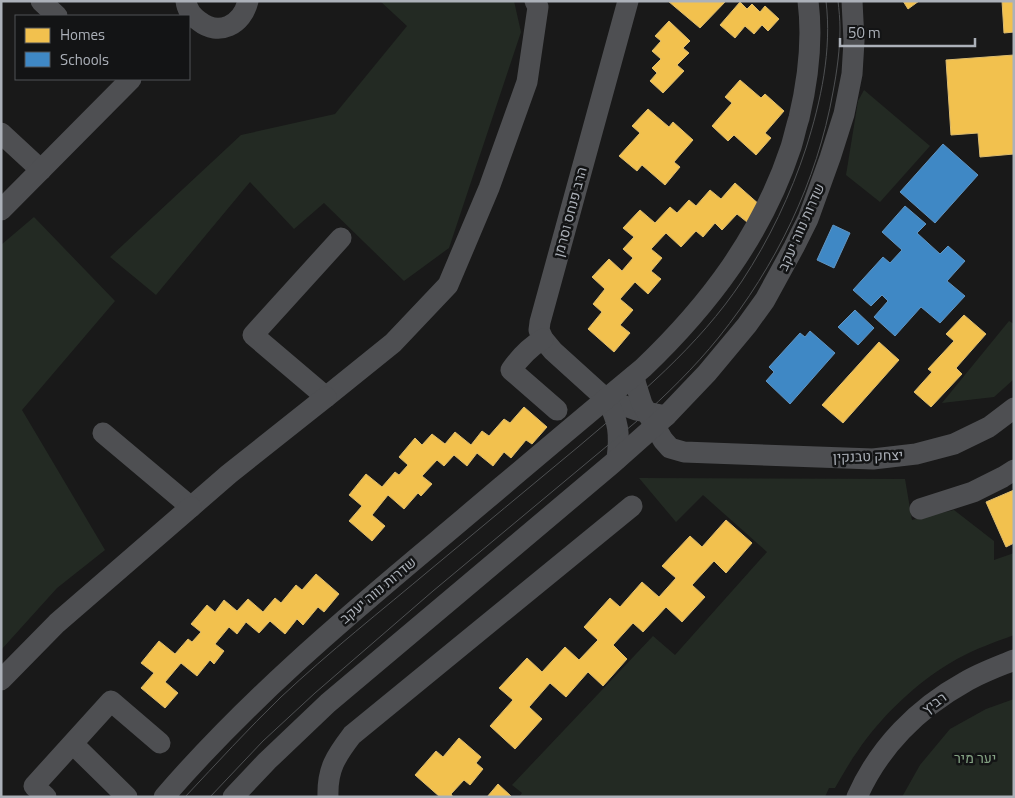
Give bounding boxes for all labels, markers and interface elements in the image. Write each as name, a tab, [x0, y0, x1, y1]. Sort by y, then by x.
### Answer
legend	[15, 15, 190, 80]
scale bar	[840, 15, 975, 47]
text: 50 m	[848, 21, 881, 44]
text: Homes	[60, 23, 105, 46]
text: Schools	[60, 48, 109, 71]
street label: הרב פנחס וסרמן	[547, 164, 592, 259]
street label: שדרות נווה יעקב	[772, 179, 829, 274]
street label: יצחק טבנקין	[833, 444, 903, 467]
street label: שדרות נווה יעקב	[335, 551, 421, 628]
street label: רביץ	[917, 686, 950, 719]
park label: יער מיר	[954, 747, 996, 768]

